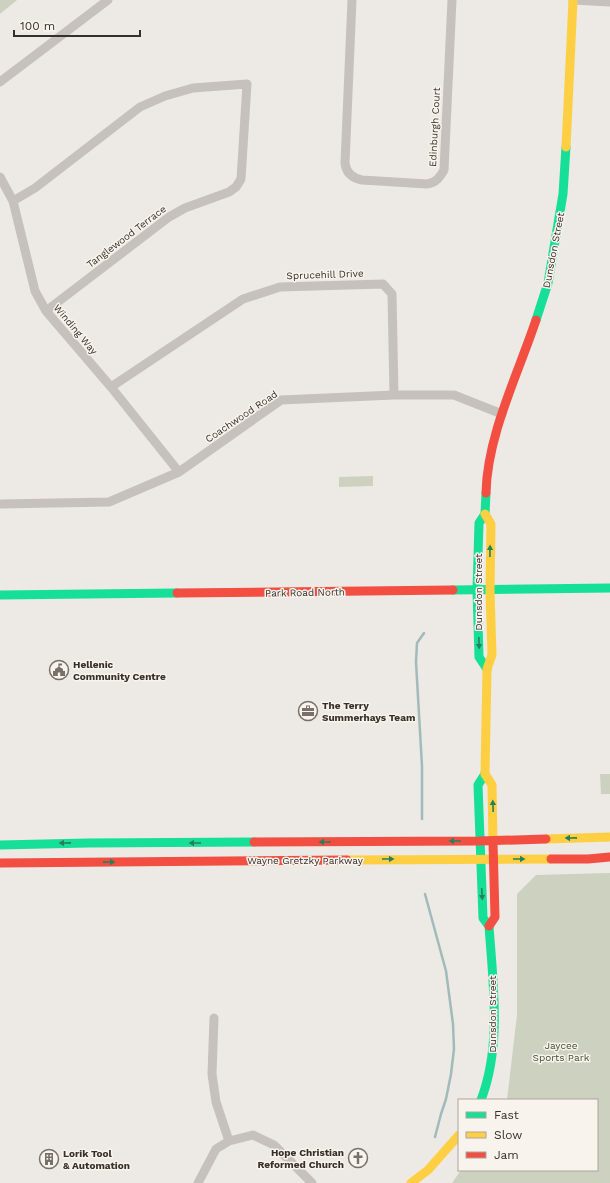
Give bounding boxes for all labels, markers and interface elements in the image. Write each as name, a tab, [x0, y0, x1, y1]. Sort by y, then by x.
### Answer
scale bar	[14, 12, 140, 38]
text: 100 m	[20, 19, 55, 33]
street label: Edinburgh Court	[427, 86, 442, 167]
street label: Tanglewood Terrace	[85, 203, 168, 270]
street label: Dunsdon Street	[541, 211, 566, 289]
street label: Sprucehill Drive	[286, 268, 364, 281]
street label: Winding Way	[52, 302, 100, 357]
street label: Coachwood Road	[203, 388, 279, 445]
one-way arrow	[487, 545, 494, 557]
street label: Dunsdon Street	[473, 553, 484, 630]
street label: Park Road North	[265, 586, 345, 599]
one-way arrow	[476, 637, 482, 650]
public building icon: Hellenic Community Centre	[48, 659, 70, 681]
place label: Hellenic Community Centre	[73, 659, 166, 682]
office icon: The Terry Summerhays Team	[297, 700, 319, 722]
place label: The Terry Summerhays Team	[322, 700, 415, 723]
one-way arrow	[490, 799, 496, 812]
one-way arrow	[564, 835, 577, 841]
one-way arrow	[448, 838, 461, 844]
one-way arrow	[318, 839, 331, 845]
one-way arrow	[59, 840, 71, 847]
one-way arrow	[188, 840, 201, 846]
street label: Wayne Gretzky Parkway	[247, 855, 364, 866]
one-way arrow	[382, 856, 395, 862]
one-way arrow	[513, 856, 526, 862]
one-way arrow	[103, 859, 116, 865]
one-way arrow	[478, 888, 485, 900]
street label: Dunsdon Street	[487, 975, 498, 1052]
park label: Jaycee Sports Park	[533, 1040, 590, 1063]
legend	[458, 1099, 598, 1171]
text: Fast	[494, 1108, 519, 1122]
text: Slow	[494, 1128, 522, 1142]
place label: Hope Christian Reformed Church	[257, 1147, 344, 1170]
church icon: Hope Christian Reformed Church	[347, 1147, 369, 1169]
building icon: Lorik Tool & Automation	[38, 1148, 60, 1170]
place label: Lorik Tool & Automation	[63, 1148, 130, 1171]
text: Jam	[494, 1148, 519, 1162]

